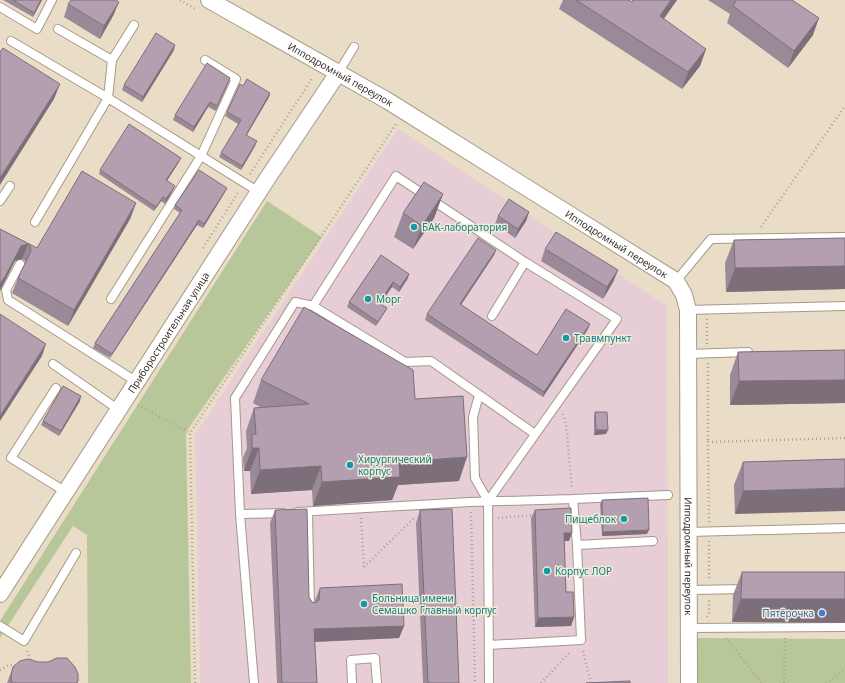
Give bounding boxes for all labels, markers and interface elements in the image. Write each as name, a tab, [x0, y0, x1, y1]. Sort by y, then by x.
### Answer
street label: Ипподромный переулок	[285, 39, 396, 110]
street label: Ипподромный переулок	[563, 206, 671, 282]
place label: БАК-лаборатория	[422, 220, 507, 234]
marker: БАК-лаборатория	[409, 222, 419, 232]
street label: Приборостроительная улица	[124, 269, 212, 396]
place label: Морг	[376, 292, 402, 306]
marker: Морг	[363, 294, 373, 304]
place label: Травмпункт	[574, 331, 632, 345]
marker: Травмпункт	[561, 333, 571, 343]
place label: Хирургический корпус	[358, 452, 432, 478]
marker: Хирургический корпус	[345, 460, 355, 470]
street label: Ипподромный переулок	[682, 497, 696, 616]
place label: Пищеблок	[565, 512, 617, 526]
marker: Пищеблок	[619, 514, 629, 524]
place label: Корпус ЛОР	[555, 564, 612, 578]
marker: Корпус ЛОР	[542, 566, 552, 576]
place label: Больница имени Семашко Главный корпус	[372, 591, 497, 617]
marker: Больница имени Семашко Главный корпус	[359, 599, 369, 609]
place label: Пятёрочка	[762, 606, 814, 620]
marker: Пятёрочка	[817, 608, 827, 618]

